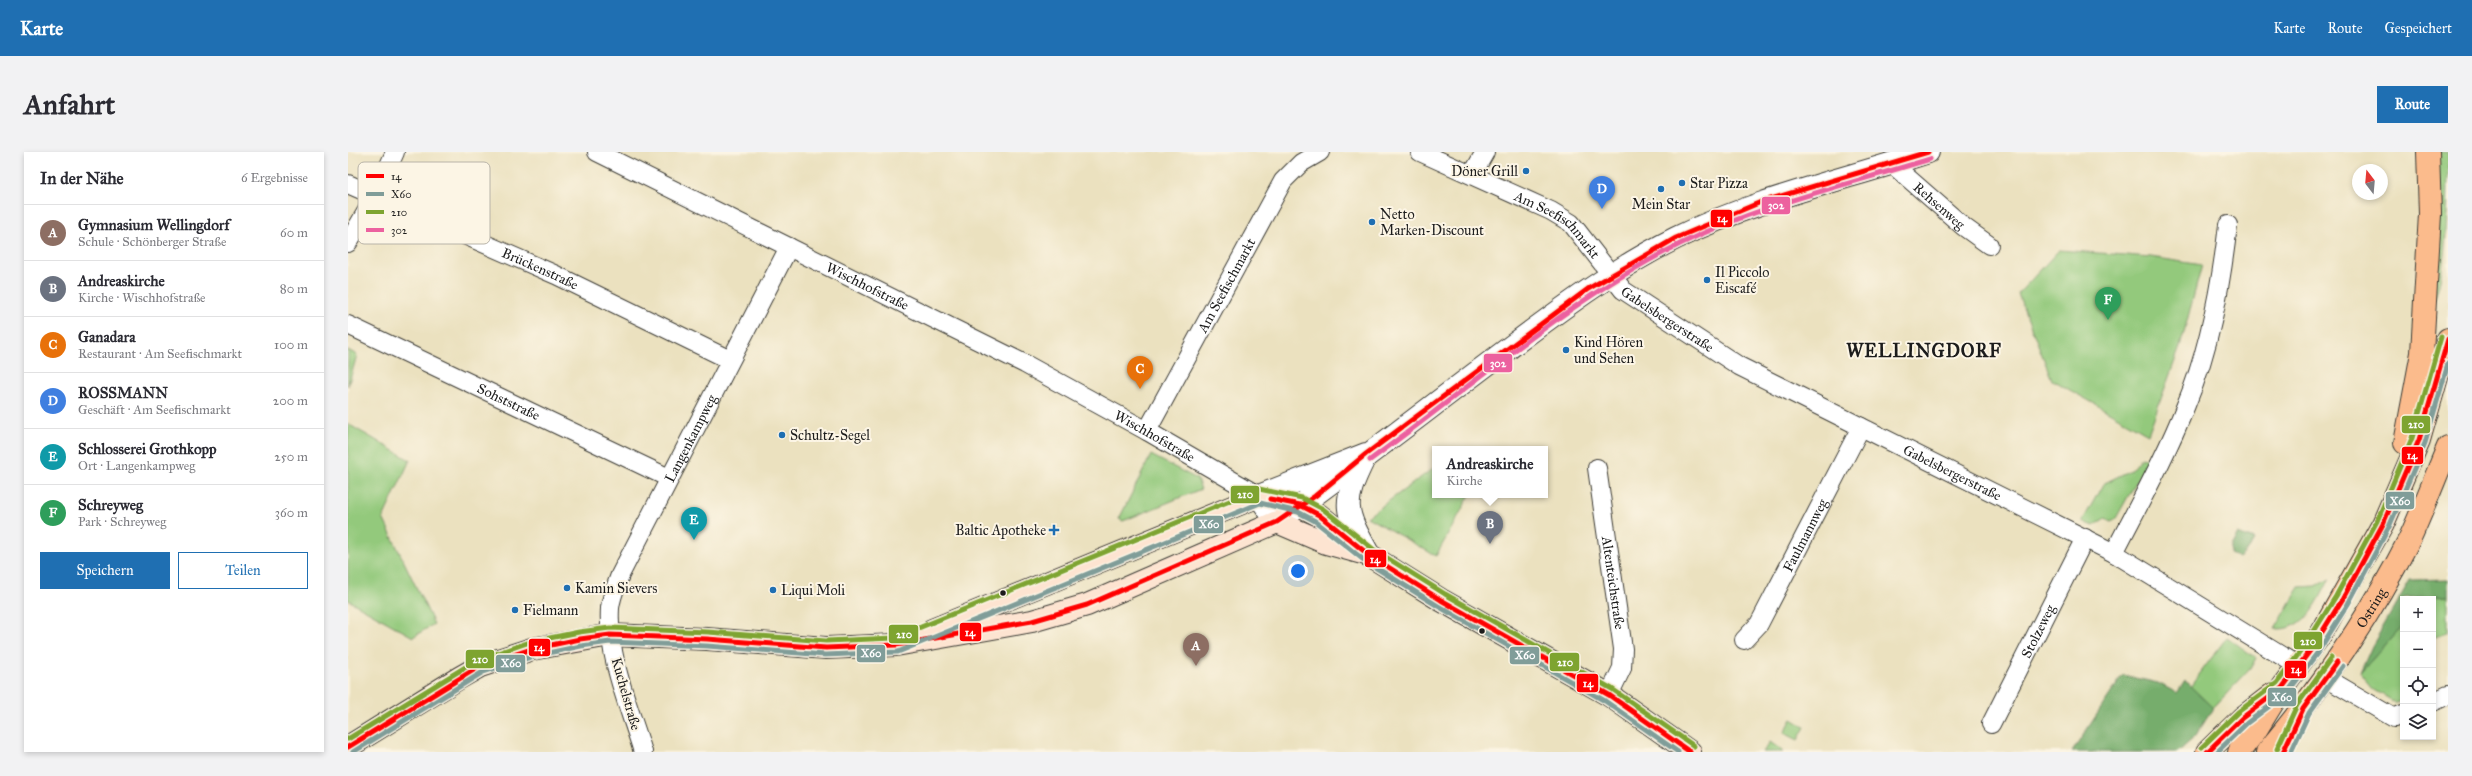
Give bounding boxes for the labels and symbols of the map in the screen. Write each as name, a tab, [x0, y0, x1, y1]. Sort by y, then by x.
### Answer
legend	[358, 162, 490, 244]
place label: Döner Grill	[1451, 163, 1518, 180]
north arrow	[2352, 164, 2388, 200]
marker: Döner Grill	[1521, 166, 1531, 176]
text: 14	[391, 170, 402, 183]
place label: Star Pizza	[1690, 175, 1748, 192]
pin: D	[1589, 176, 1615, 209]
marker: Star Pizza	[1677, 178, 1687, 188]
street label: Rehsenweg	[1910, 178, 1969, 233]
marker: Mein Star	[1656, 184, 1666, 194]
street label: Am Seefischmarkt	[1511, 187, 1604, 262]
text: X60	[391, 188, 412, 201]
place label: Mein Star	[1632, 196, 1691, 213]
line badge: 302	[1761, 196, 1791, 215]
text: 302	[1768, 199, 1785, 213]
text: 210	[391, 206, 407, 219]
place label: Netto Marken-Discount	[1380, 206, 1484, 239]
line badge: 14	[1710, 209, 1733, 228]
text: 14	[1717, 212, 1728, 226]
marker: Netto Marken-Discount	[1367, 217, 1377, 227]
text: 302	[391, 224, 408, 237]
street label: Am Seefischmarkt	[1193, 235, 1259, 336]
street label: Brückenstraße	[499, 244, 581, 293]
street label: Wischhofstraße	[824, 258, 912, 314]
place label: Il Piccolo Eiscafé	[1715, 264, 1769, 297]
marker: Il Piccolo Eiscafé	[1702, 275, 1712, 285]
street label: Gabelsbergerstraße	[1618, 283, 1717, 356]
pin: F	[2095, 287, 2121, 320]
place label: Kind Hören und Sehen	[1574, 334, 1643, 367]
district label: WELLINGDORF	[1846, 340, 2002, 362]
marker: Kind Hören und Sehen	[1561, 345, 1571, 355]
line badge: 302	[1483, 353, 1513, 373]
pin: C	[1127, 356, 1153, 389]
text: 302	[1490, 357, 1507, 371]
street label: Sohststraße	[475, 379, 543, 424]
street label: Langenkampweg	[661, 391, 720, 485]
street label: Wischhofstraße	[1112, 406, 1198, 466]
line badge: 210	[2401, 415, 2431, 434]
text: 210	[2408, 418, 2425, 431]
place label: Schultz-Segel	[790, 427, 870, 444]
marker: Schultz-Segel	[777, 430, 787, 440]
street label: Gabelsbergerstraße	[1901, 441, 2005, 504]
line badge: 14	[2401, 446, 2424, 465]
text: 14	[2407, 449, 2418, 463]
line badge: 210	[1230, 485, 1260, 504]
text: 210	[1237, 488, 1254, 501]
line badge: X60	[2385, 491, 2415, 510]
street label: Faulmannweg	[1779, 495, 1831, 575]
text: X60	[2389, 495, 2411, 508]
pin: E	[681, 507, 707, 540]
pin: B	[1477, 511, 1503, 544]
line badge: X60	[1193, 515, 1224, 534]
text: X60	[1198, 518, 1220, 531]
place label: Baltic Apotheke	[955, 522, 1046, 539]
marker: Baltic Apotheke	[1049, 525, 1059, 535]
street label: Altenteichstraße	[1598, 534, 1629, 631]
line badge: 14	[1364, 549, 1387, 568]
text: 14	[1370, 553, 1381, 567]
your location	[1288, 561, 1308, 581]
place label: Kamin Sievers	[575, 580, 657, 597]
place label: Liqui Moli	[781, 582, 845, 600]
marker: Kamin Sievers	[562, 583, 572, 593]
street label: Ostring	[2352, 584, 2390, 631]
marker: Liqui Moli	[768, 585, 778, 595]
unlabelled marker	[998, 588, 1008, 598]
street label: Stolzeweg	[2017, 601, 2059, 661]
place label: Fielmann	[523, 602, 579, 619]
marker: Fielmann	[510, 605, 520, 615]
line badge: 14	[959, 622, 982, 642]
line badge: 210	[888, 624, 919, 644]
text: 14	[965, 626, 976, 640]
unlabelled marker	[1477, 626, 1487, 636]
text: 210	[896, 628, 913, 641]
line badge: 210	[2293, 631, 2323, 650]
pin: A	[1183, 633, 1209, 666]
text: 210	[2300, 635, 2317, 648]
line badge: 14	[528, 638, 551, 657]
text: 14	[534, 641, 545, 655]
line badge: X60	[856, 644, 886, 663]
line badge: X60	[1509, 646, 1540, 665]
text: X60	[860, 647, 882, 660]
line badge: 210	[465, 649, 495, 669]
text: X60	[1514, 649, 1536, 662]
line badge: 210	[1549, 652, 1580, 672]
text: 210	[472, 653, 489, 666]
line badge: X60	[495, 654, 526, 673]
street label: Kuchelstraße	[608, 656, 645, 732]
text: 210	[1557, 656, 1574, 669]
text: X60	[500, 657, 522, 670]
line badge: 14	[2284, 660, 2307, 679]
text: 14	[2291, 663, 2302, 677]
line badge: 14	[1576, 673, 1599, 693]
text: 14	[1583, 677, 1594, 691]
line badge: X60	[2267, 687, 2297, 707]
text: X60	[2271, 691, 2293, 704]

